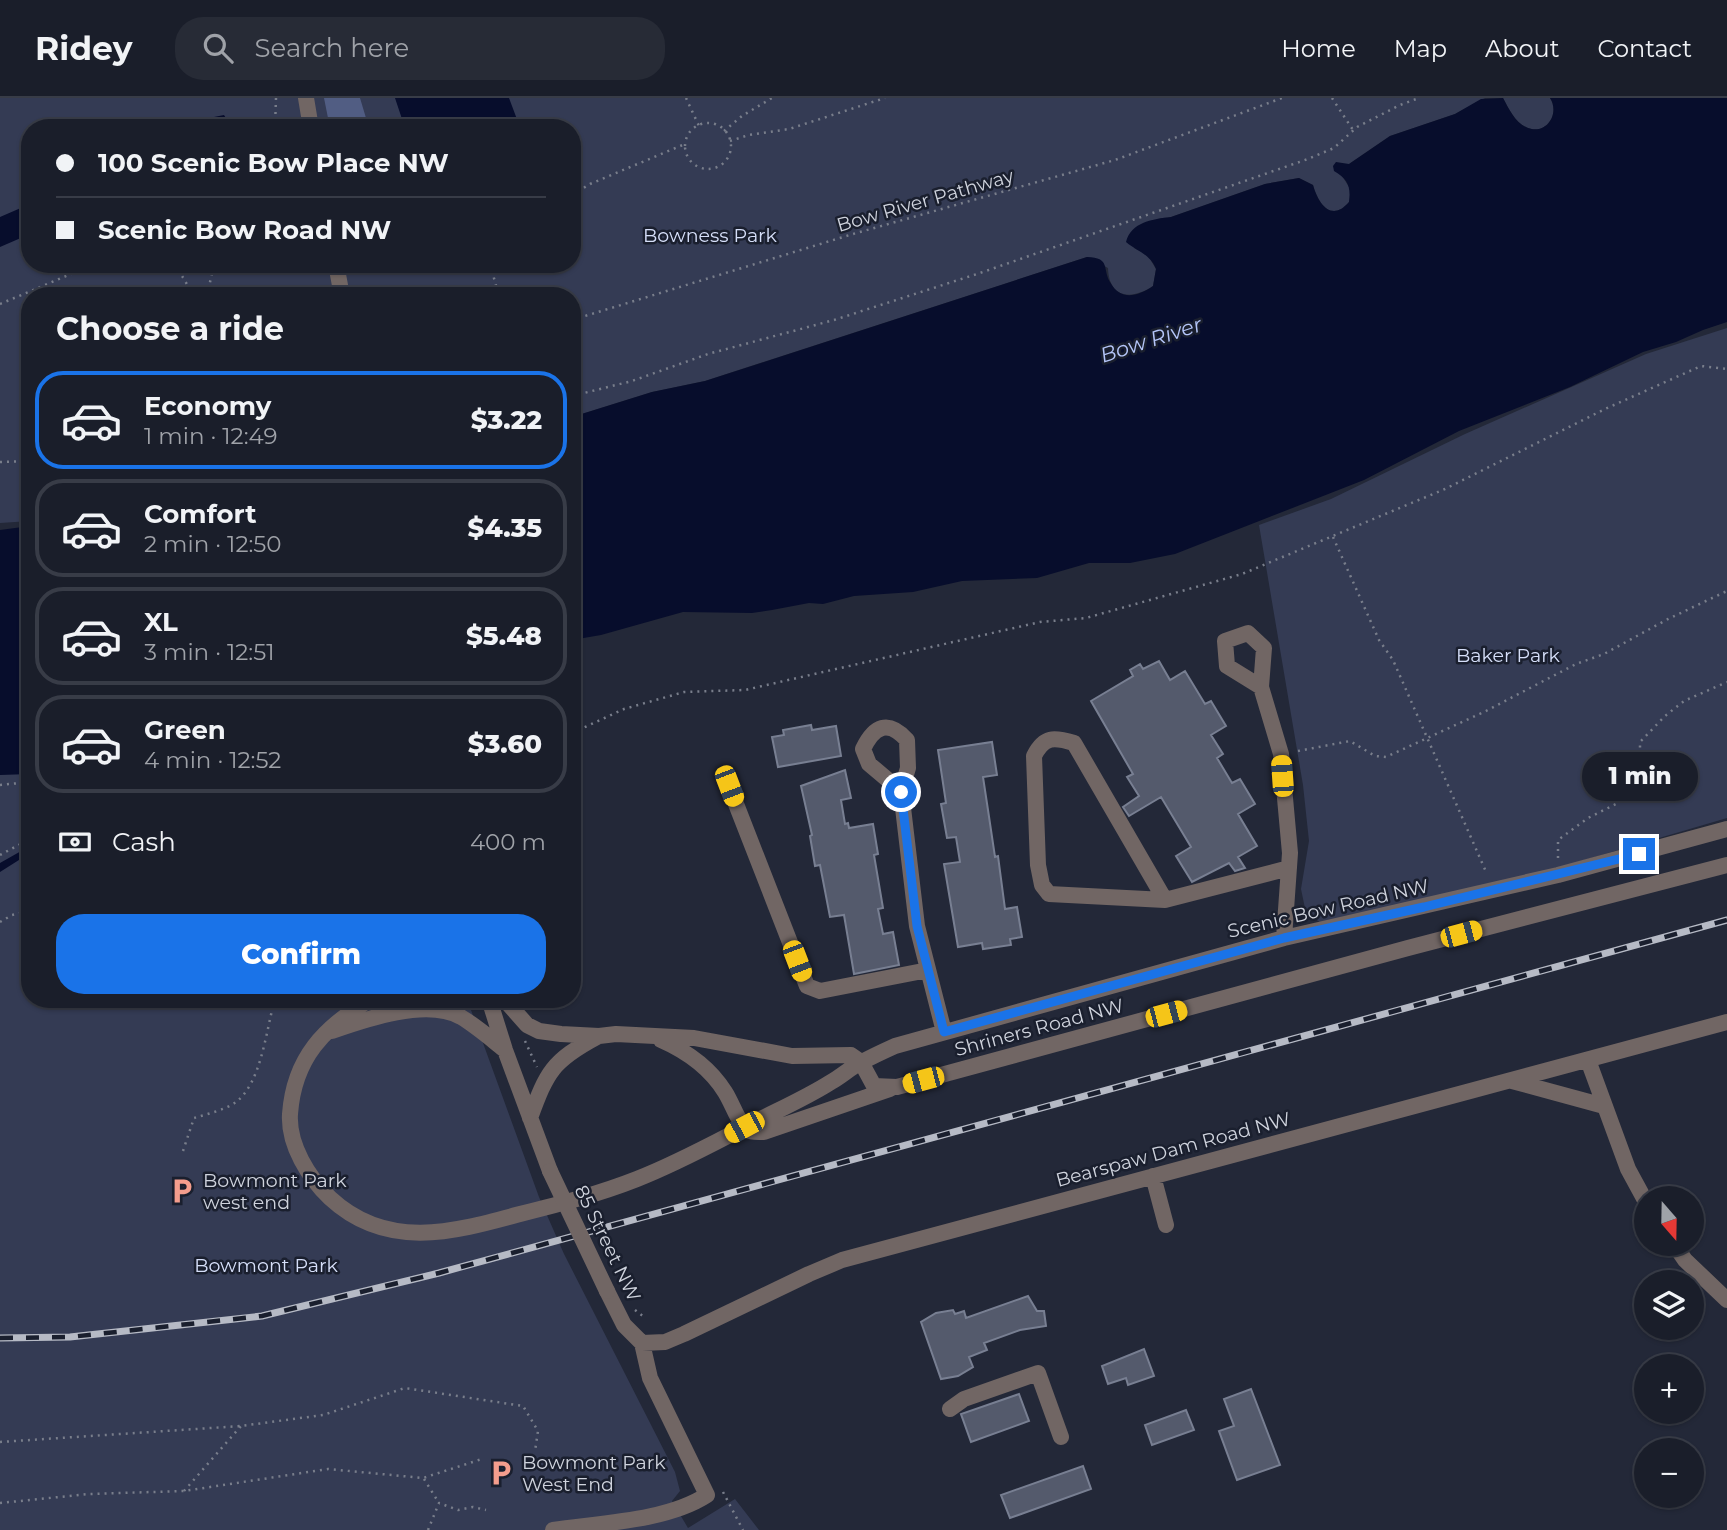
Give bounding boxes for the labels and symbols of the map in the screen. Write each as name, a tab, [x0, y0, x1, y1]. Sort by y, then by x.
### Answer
street label: Bow River Pathway	[834, 164, 1017, 237]
park label: Bowness Park	[643, 224, 778, 247]
water label: Bow River	[1097, 311, 1205, 368]
park label: Baker Park	[1456, 644, 1561, 667]
callout: 1 min	[1581, 752, 1697, 802]
car	[1271, 754, 1294, 798]
car	[712, 763, 747, 809]
route start	[885, 776, 917, 808]
route end	[1623, 838, 1655, 870]
street label: Scenic Bow Road NW	[1225, 874, 1431, 943]
car	[1438, 918, 1485, 950]
car	[780, 938, 815, 984]
street label: Shriners Road NW	[952, 994, 1126, 1061]
car	[1143, 998, 1190, 1030]
car	[900, 1064, 947, 1096]
street label: Bearspaw Dam Road NW	[1053, 1107, 1293, 1192]
car	[721, 1108, 768, 1146]
place label: Bowmont Park west end	[203, 1169, 347, 1214]
parking icon: Bowmont Park west end	[167, 1176, 197, 1206]
street label: 85 Street NW	[569, 1181, 646, 1305]
north arrow	[1634, 1186, 1704, 1256]
park label: Bowmont Park	[194, 1254, 338, 1277]
place label: Bowmont Park West End	[522, 1451, 666, 1496]
parking icon: Bowmont Park West End	[486, 1458, 516, 1488]

